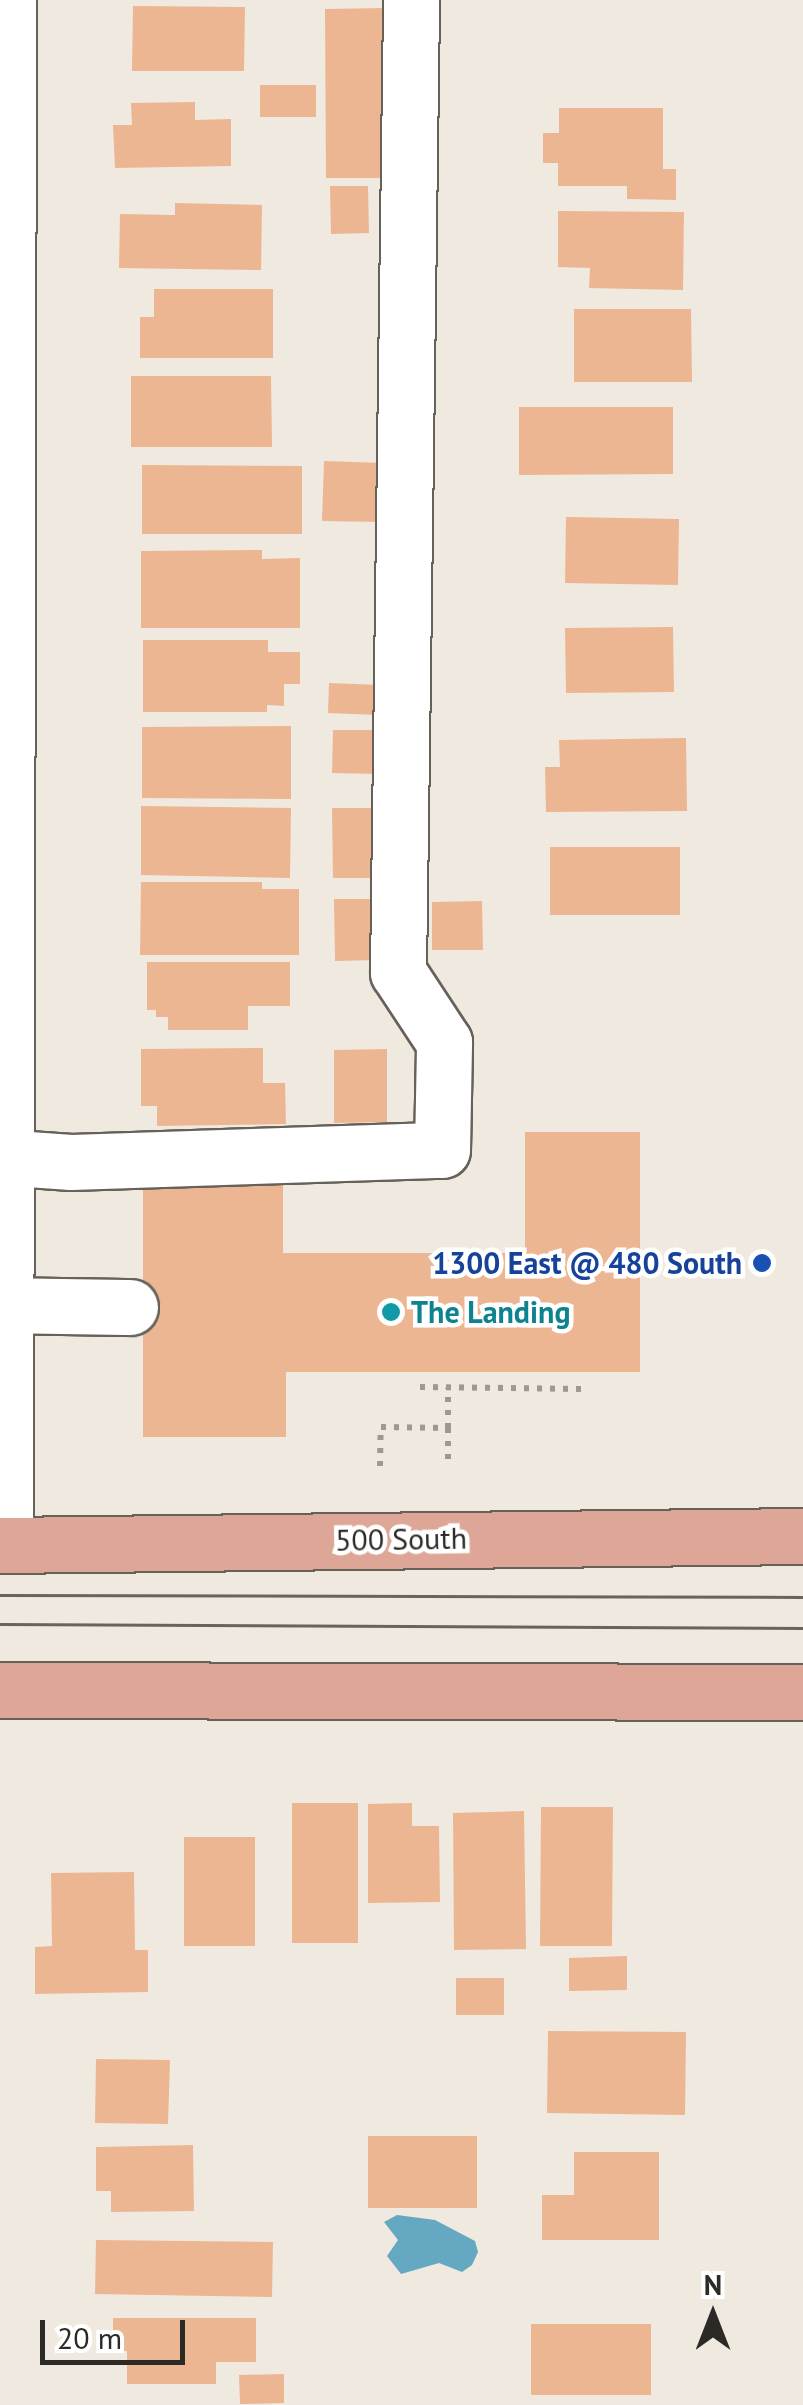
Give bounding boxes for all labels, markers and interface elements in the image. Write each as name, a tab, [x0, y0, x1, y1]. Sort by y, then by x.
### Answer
place label: 1300 East @ 480 South	[432, 1245, 742, 1281]
marker: 1300 East @ 480 South	[751, 1252, 773, 1274]
place label: The Landing	[411, 1294, 571, 1330]
marker: The Landing	[380, 1301, 402, 1323]
street label: 500 South	[335, 1520, 467, 1558]
north arrow	[663, 2265, 763, 2365]
text: N	[704, 2266, 722, 2303]
scale bar	[45, 2300, 190, 2362]
text: 20 m	[57, 2318, 122, 2357]

